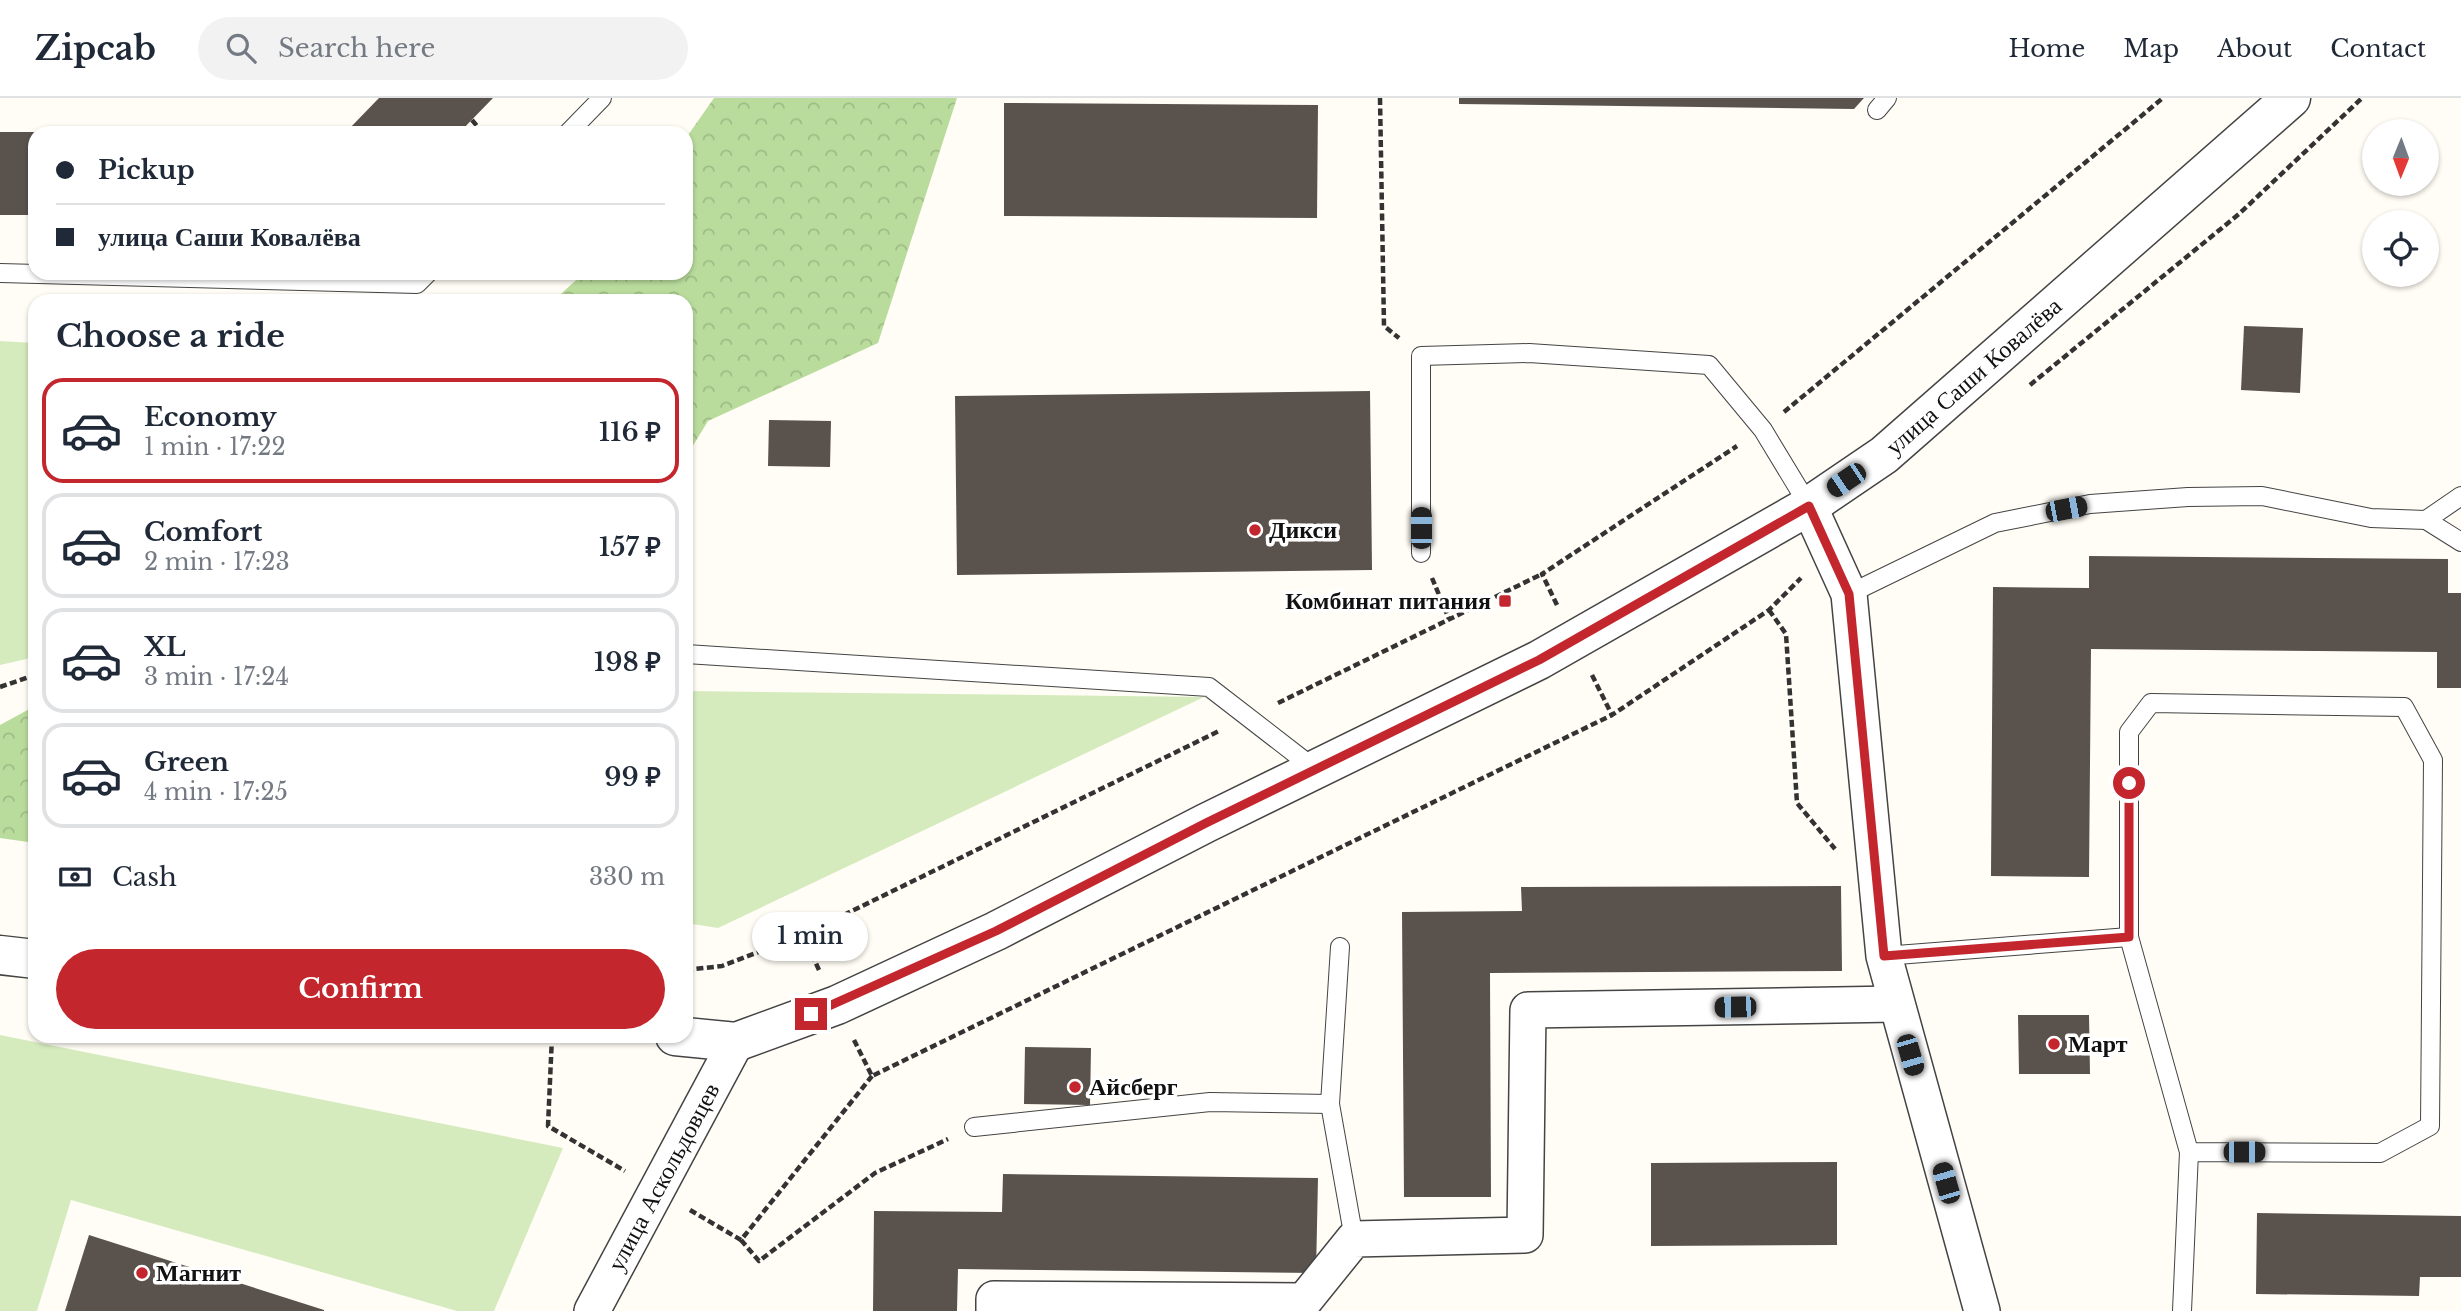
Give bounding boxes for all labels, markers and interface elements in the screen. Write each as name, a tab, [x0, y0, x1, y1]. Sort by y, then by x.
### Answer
search box	[198, 17, 688, 80]
text: Zipcab	[35, 28, 156, 69]
icon: search	[222, 29, 260, 67]
text: Search here	[278, 32, 435, 64]
text: Home	[2009, 34, 2085, 63]
text: Map	[2123, 34, 2179, 63]
text: About	[2217, 34, 2292, 63]
text: Contact	[2330, 34, 2426, 63]
north arrow	[2362, 119, 2440, 196]
map controls	[2362, 119, 2439, 287]
text: Pickup	[98, 154, 195, 186]
button: locate	[2362, 210, 2439, 287]
text: улица Саши Ковалёва	[98, 221, 361, 253]
street label: улица Саши Ковалёва	[1880, 291, 2067, 461]
text: Choose a ride	[56, 316, 285, 356]
icon: car	[60, 399, 123, 462]
text: Economy	[144, 401, 277, 433]
text: 116 ₽	[599, 416, 661, 448]
text: 1 min · 17:22	[144, 433, 286, 461]
car	[1823, 460, 1870, 500]
car	[2044, 495, 2089, 523]
car	[1411, 507, 1432, 549]
icon: car	[60, 514, 123, 577]
place label: Дикси	[1269, 515, 1337, 544]
text: Comfort	[144, 516, 262, 548]
marker: Дикси	[1247, 522, 1263, 538]
text: 157 ₽	[599, 531, 661, 563]
text: 2 min · 17:23	[144, 548, 290, 576]
place label: Комбинат питания	[1285, 586, 1491, 615]
marker: Комбинат питания	[1497, 593, 1513, 609]
icon: car	[60, 629, 123, 692]
text: XL	[144, 631, 186, 663]
text: 198 ₽	[594, 646, 661, 678]
text: 3 min · 17:24	[144, 663, 289, 691]
icon: car	[60, 744, 123, 807]
text: Green	[144, 746, 229, 778]
text: 99 ₽	[604, 761, 661, 793]
route start	[2113, 767, 2145, 799]
text: 4 min · 17:25	[144, 778, 288, 806]
icon: cash	[56, 858, 94, 896]
text: Cash	[112, 861, 177, 893]
text: 330 m	[589, 863, 665, 891]
callout: 1 min	[753, 912, 869, 962]
text: 1 min	[777, 922, 843, 950]
button: Confirm	[56, 949, 665, 1029]
car	[1714, 996, 1757, 1018]
route end	[795, 998, 827, 1030]
place label: Март	[2068, 1029, 2128, 1058]
car	[1895, 1032, 1926, 1078]
marker: Март	[2046, 1036, 2062, 1052]
place label: Айсберг	[1089, 1072, 1178, 1101]
street label: улица Аскольдовцев	[601, 1078, 725, 1276]
marker: Айсберг	[1067, 1079, 1083, 1095]
car	[2224, 1142, 2266, 1163]
car	[1931, 1160, 1962, 1206]
place label: Магнит	[156, 1258, 241, 1287]
marker: Магнит	[134, 1265, 150, 1281]

